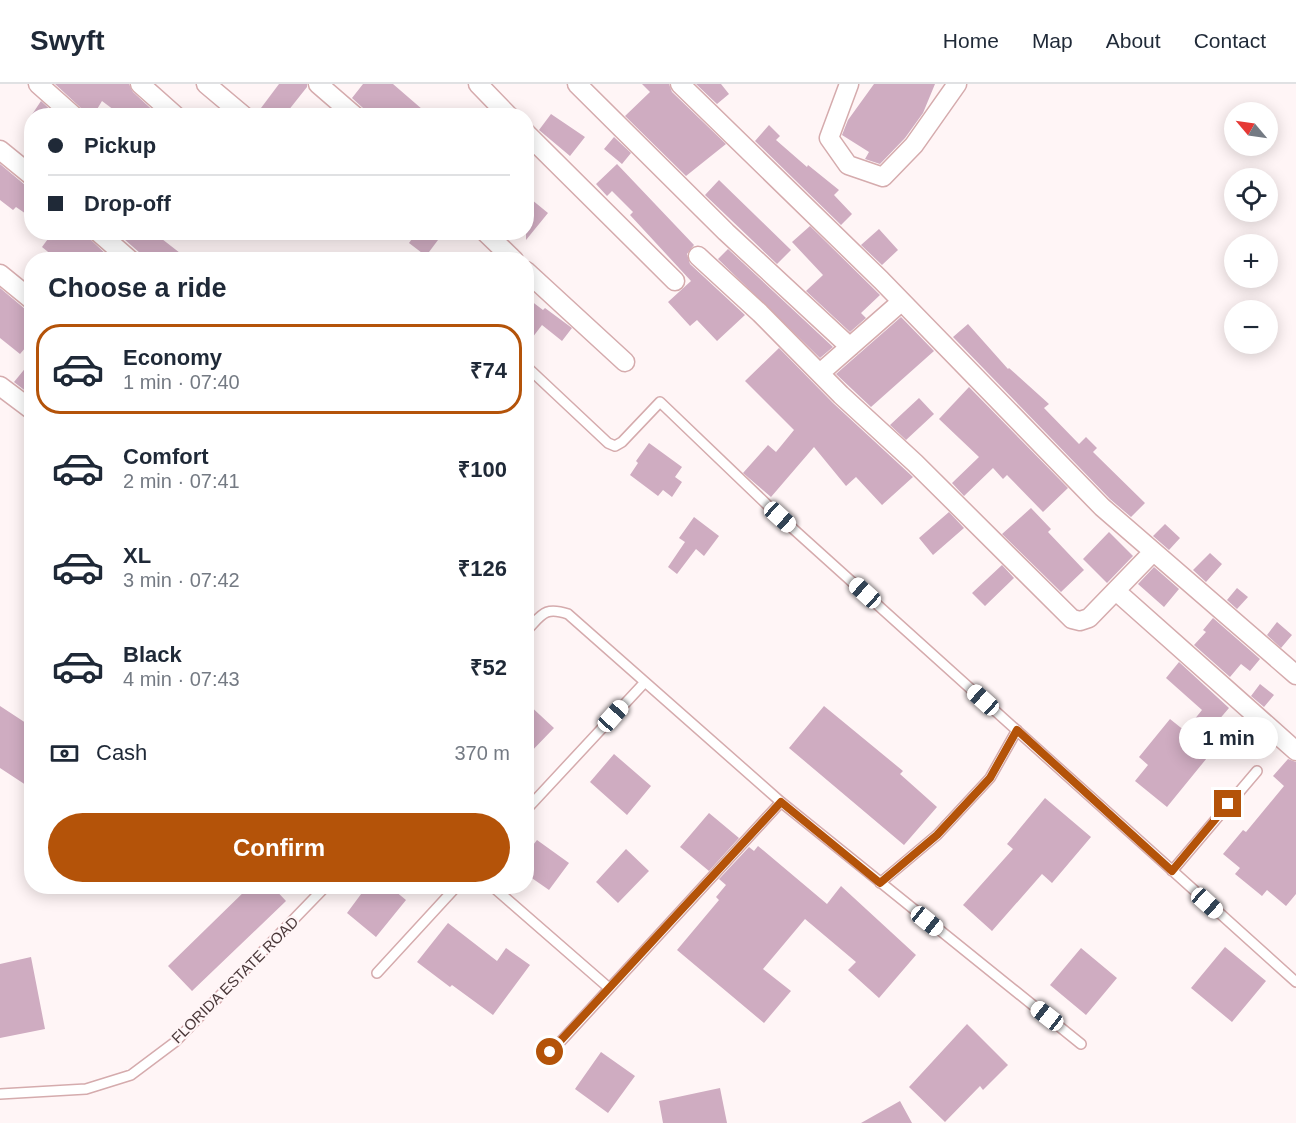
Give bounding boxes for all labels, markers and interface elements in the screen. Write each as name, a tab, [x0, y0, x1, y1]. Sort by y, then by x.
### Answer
text: Swyft	[30, 25, 105, 56]
text: Home	[943, 29, 999, 52]
text: Map	[1032, 29, 1073, 52]
text: About	[1106, 29, 1161, 52]
text: Contact	[1194, 29, 1266, 52]
north arrow	[1224, 102, 1278, 156]
map controls	[1224, 102, 1278, 354]
text: Pickup	[84, 133, 156, 158]
button: locate	[1224, 168, 1278, 222]
text: Drop-off	[84, 191, 171, 216]
button: +	[1224, 234, 1278, 288]
text: Choose a ride	[48, 273, 227, 303]
button: −	[1224, 300, 1278, 354]
icon: car	[51, 342, 105, 396]
text: Economy	[123, 345, 222, 370]
text: ₹74	[470, 358, 507, 383]
text: 1 min · 07:40	[123, 371, 240, 393]
icon: car	[51, 441, 105, 495]
text: Comfort	[123, 444, 209, 469]
text: ₹100	[458, 457, 507, 482]
text: 2 min · 07:41	[123, 470, 240, 492]
car	[761, 498, 799, 536]
icon: car	[51, 540, 105, 594]
text: XL	[123, 543, 151, 568]
text: ₹126	[458, 556, 507, 581]
text: 3 min · 07:42	[123, 569, 240, 591]
car	[846, 574, 884, 612]
icon: car	[51, 639, 105, 693]
text: Black	[123, 642, 182, 667]
text: ₹52	[470, 655, 507, 680]
text: 4 min · 07:43	[123, 668, 240, 690]
car	[964, 681, 1002, 719]
car	[594, 697, 632, 735]
callout: 1 min	[1178, 717, 1278, 759]
text: 1 min	[1202, 727, 1255, 749]
icon: cash	[48, 737, 81, 770]
text: Cash	[96, 740, 147, 765]
text: 370 m	[454, 742, 510, 764]
route end	[1214, 790, 1241, 817]
button: Confirm	[48, 813, 510, 882]
car	[1188, 884, 1226, 922]
car	[907, 903, 947, 939]
street label: FLORIDA ESTATE ROAD	[168, 913, 302, 1046]
car	[1027, 998, 1067, 1034]
route start	[536, 1038, 563, 1065]

